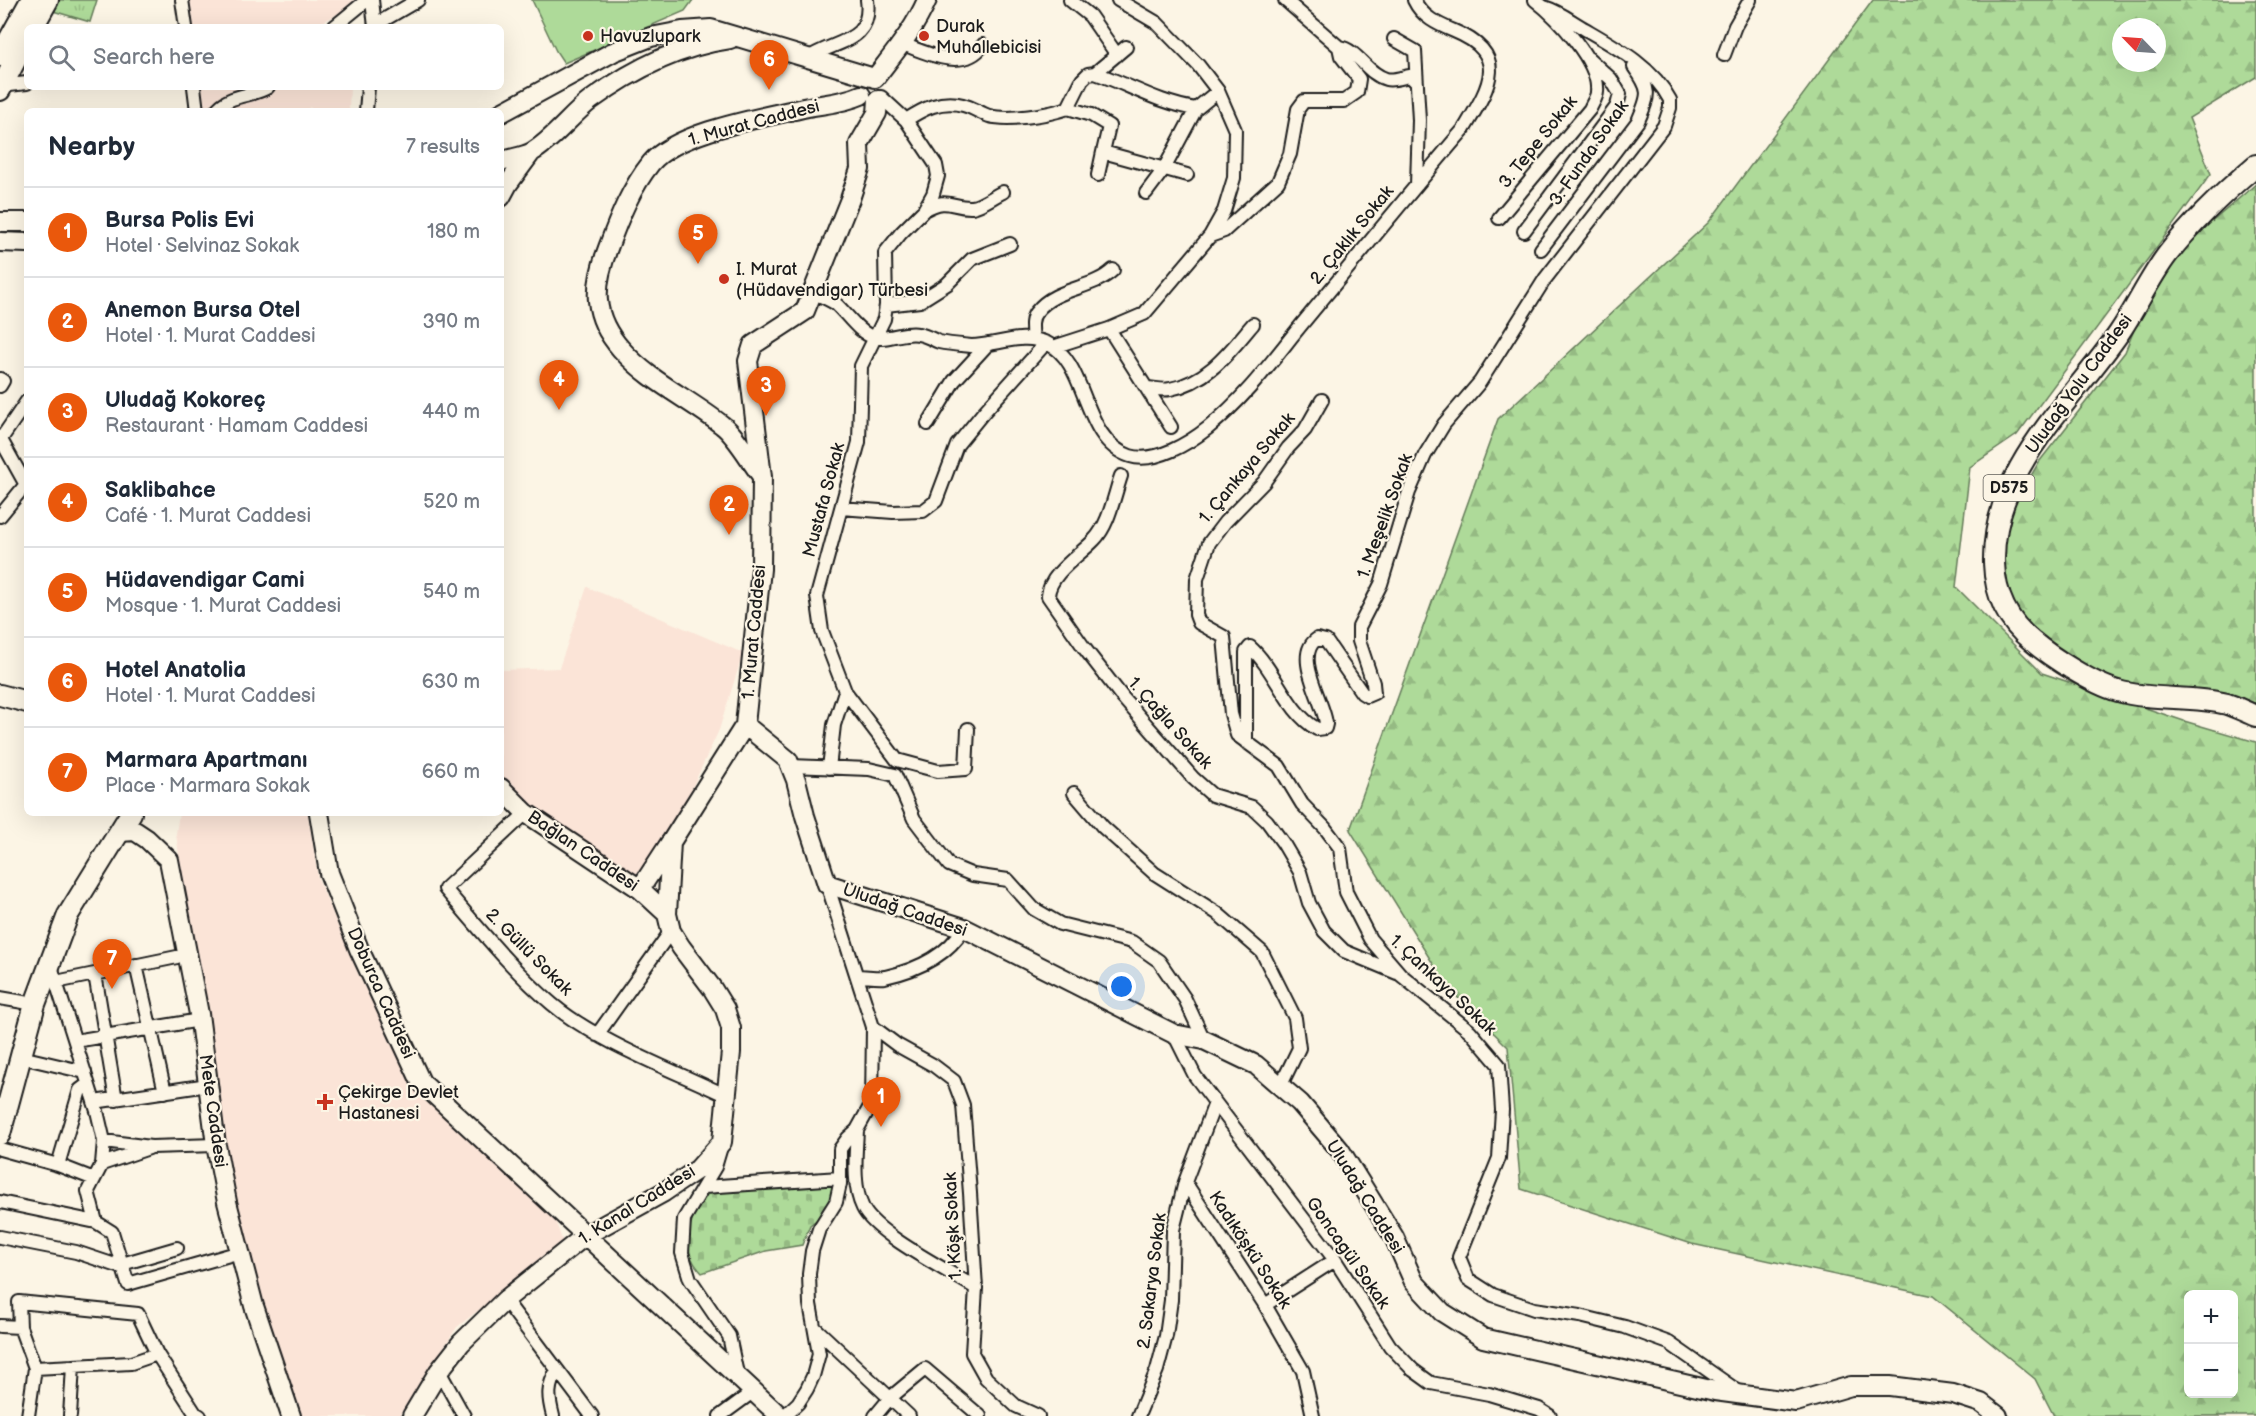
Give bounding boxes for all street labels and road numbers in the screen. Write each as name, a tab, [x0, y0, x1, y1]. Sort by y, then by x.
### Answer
street label: 3. Tepe Sokak	[1494, 91, 1582, 192]
street label: 1. Murat Caddesi	[686, 95, 822, 151]
street label: 3. Funda Sokak	[1545, 96, 1633, 210]
street label: 2. Çaklık Sokak	[1306, 181, 1398, 289]
street label: Uludağ Yolu Caddesi	[2021, 310, 2137, 458]
street label: 1. Çankaya Sokak	[1195, 408, 1300, 528]
street label: Mustafa Sokak	[799, 440, 849, 560]
street label: 1. Meşelik Sokak	[1353, 451, 1417, 581]
road number: D575	[1984, 475, 2034, 501]
street label: 1. Murat Caddesi	[738, 564, 770, 700]
street label: 1. Çağla Sokak	[1123, 673, 1217, 773]
street label: Bağlan Caddesi	[523, 806, 643, 896]
street label: Uludağ Caddesi	[840, 879, 970, 941]
street label: 2. Güllü Sokak	[481, 904, 577, 1000]
street label: Doburca Caddesi	[343, 924, 419, 1062]
street label: 1. Çankaya Sokak	[1385, 930, 1501, 1040]
street label: Mete Caddesi	[195, 1053, 231, 1169]
street label: Uludağ Caddesi	[1322, 1136, 1408, 1258]
street label: 1. Kanal Caddesi	[575, 1161, 699, 1249]
street label: 1. Köşk Sokak	[940, 1171, 966, 1280]
street label: Kadıköşkü Sokak	[1204, 1187, 1296, 1313]
street label: Goncagül Sokak	[1302, 1193, 1394, 1313]
street label: 2. Sakarya Sokak	[1133, 1212, 1171, 1350]

